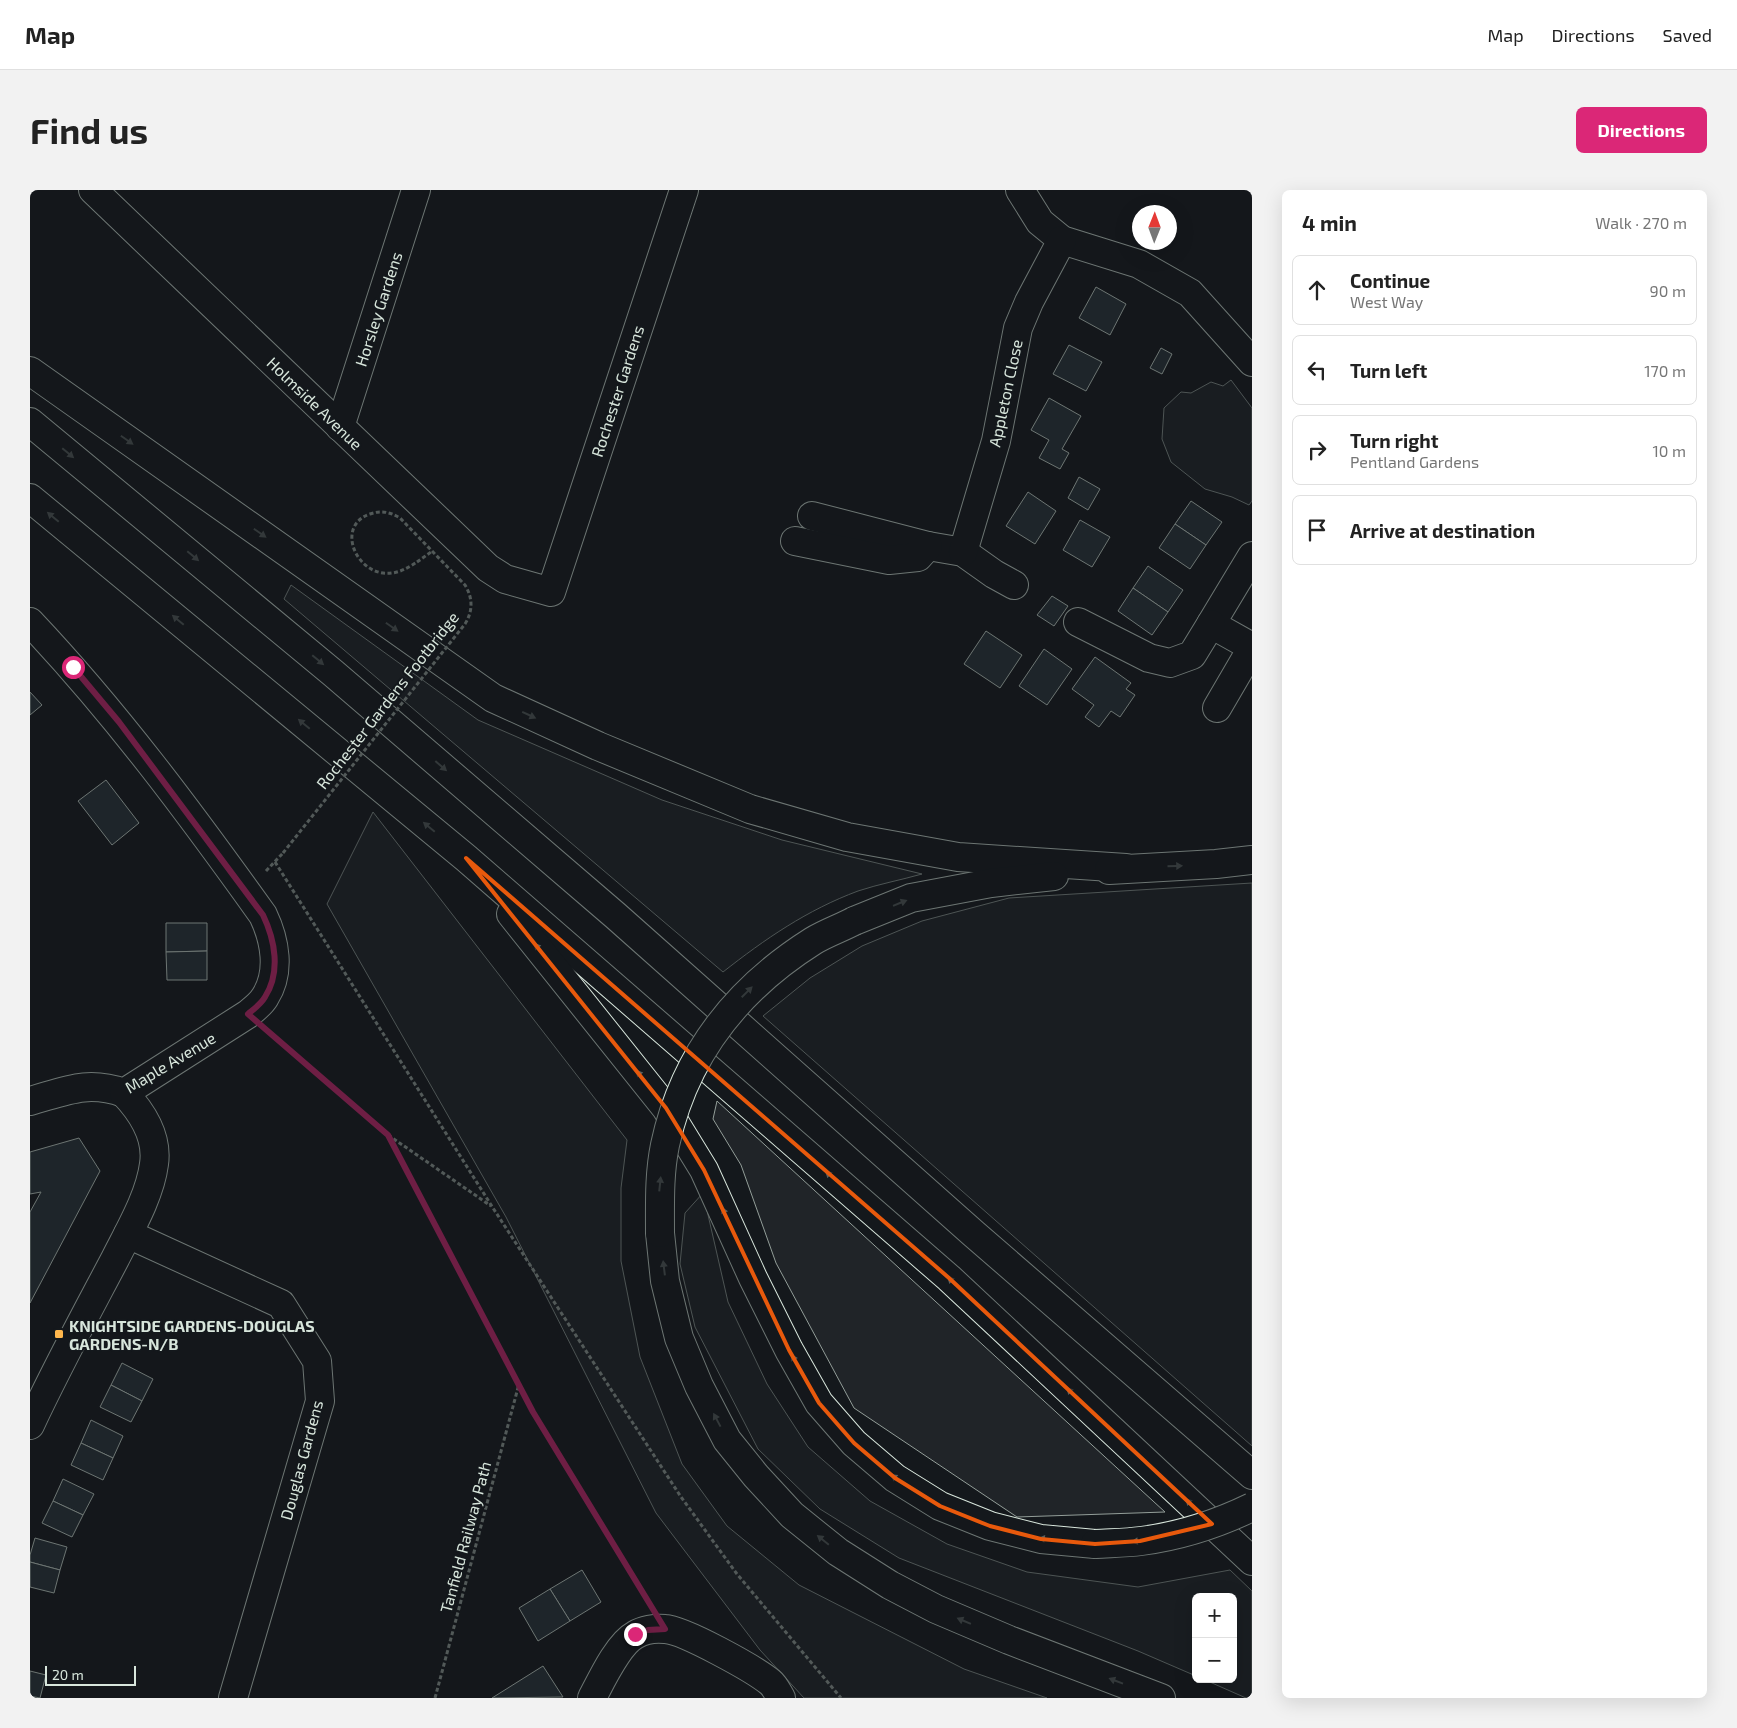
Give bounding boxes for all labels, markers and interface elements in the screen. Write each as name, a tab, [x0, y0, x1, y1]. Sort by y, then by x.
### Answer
text: Map	[25, 20, 75, 49]
text: Map	[1487, 24, 1524, 46]
text: Directions	[1552, 24, 1635, 46]
text: Saved	[1663, 24, 1712, 46]
button: Directions	[1576, 107, 1707, 153]
text: Find us	[30, 109, 148, 151]
north arrow	[1132, 205, 1177, 250]
text: 4 min	[1302, 210, 1357, 235]
text: Walk · 270 m	[1595, 213, 1687, 232]
street label: Horsley Gardens	[350, 249, 406, 369]
text: Continue	[1350, 269, 1430, 292]
icon: ahead	[1303, 276, 1331, 304]
text: 90 m	[1650, 281, 1686, 300]
text: West Way	[1350, 292, 1423, 311]
street label: Rochester Gardens	[587, 323, 647, 459]
street label: Appleton Close	[984, 337, 1026, 449]
street label: Holmside Avenue	[263, 353, 367, 453]
icon: left	[1303, 356, 1331, 384]
text: Turn left	[1350, 359, 1427, 382]
text: 170 m	[1644, 361, 1686, 380]
text: Turn right	[1350, 429, 1438, 452]
one-way arrow	[120, 435, 134, 445]
icon: right	[1303, 436, 1331, 464]
text: 10 m	[1652, 441, 1686, 460]
one-way arrow	[61, 447, 74, 458]
text: Pentland Gardens	[1350, 452, 1479, 471]
one-way arrow	[47, 511, 60, 522]
icon: arrive	[1303, 516, 1331, 544]
text: Arrive at destination	[1350, 519, 1535, 542]
one-way arrow	[253, 528, 267, 538]
one-way arrow	[186, 551, 199, 562]
street label: Rochester Gardens Footbridge	[312, 608, 462, 792]
one-way arrow	[172, 615, 185, 626]
one-way arrow	[386, 622, 399, 632]
one-way arrow	[312, 654, 324, 665]
route start	[62, 656, 85, 679]
one-way arrow	[522, 711, 536, 719]
one-way arrow	[297, 718, 310, 729]
one-way arrow	[435, 760, 447, 772]
one-way arrow	[423, 822, 436, 833]
one-way arrow	[1167, 862, 1183, 870]
one-way arrow	[892, 899, 907, 906]
one-way arrow	[534, 943, 545, 956]
one-way arrow	[741, 987, 753, 999]
street label: Maple Avenue	[121, 1028, 219, 1096]
one-way arrow	[635, 1070, 646, 1083]
one-way arrow	[824, 1170, 837, 1181]
one-way arrow	[656, 1176, 664, 1192]
one-way arrow	[721, 1207, 729, 1221]
one-way arrow	[660, 1260, 668, 1276]
one-way arrow	[948, 1276, 960, 1288]
place label: KNIGHTSIDE GARDENS-DOUGLAS GARDENS-N/B	[69, 1316, 315, 1353]
marker: KNIGHTSIDE GARDENS-DOUGLAS GARDENS-N/B	[53, 1328, 65, 1340]
one-way arrow	[791, 1354, 800, 1367]
one-way arrow	[1066, 1387, 1078, 1399]
street label: Douglas Gardens	[276, 1398, 326, 1522]
one-way arrow	[713, 1413, 721, 1427]
street label: Tanfield Railway Path	[436, 1459, 494, 1615]
one-way arrow	[890, 1474, 904, 1483]
one-way arrow	[1185, 1498, 1197, 1510]
one-way arrow	[817, 1535, 830, 1546]
one-way arrow	[1038, 1535, 1054, 1543]
one-way arrow	[1131, 1537, 1147, 1545]
map controls	[1192, 1593, 1237, 1683]
button: +	[1192, 1593, 1237, 1638]
one-way arrow	[956, 1617, 971, 1625]
route end	[624, 1623, 647, 1646]
button: −	[1192, 1638, 1237, 1683]
scale bar	[45, 1663, 136, 1686]
text: 20 m	[52, 1666, 84, 1683]
one-way arrow	[1108, 1677, 1123, 1685]

